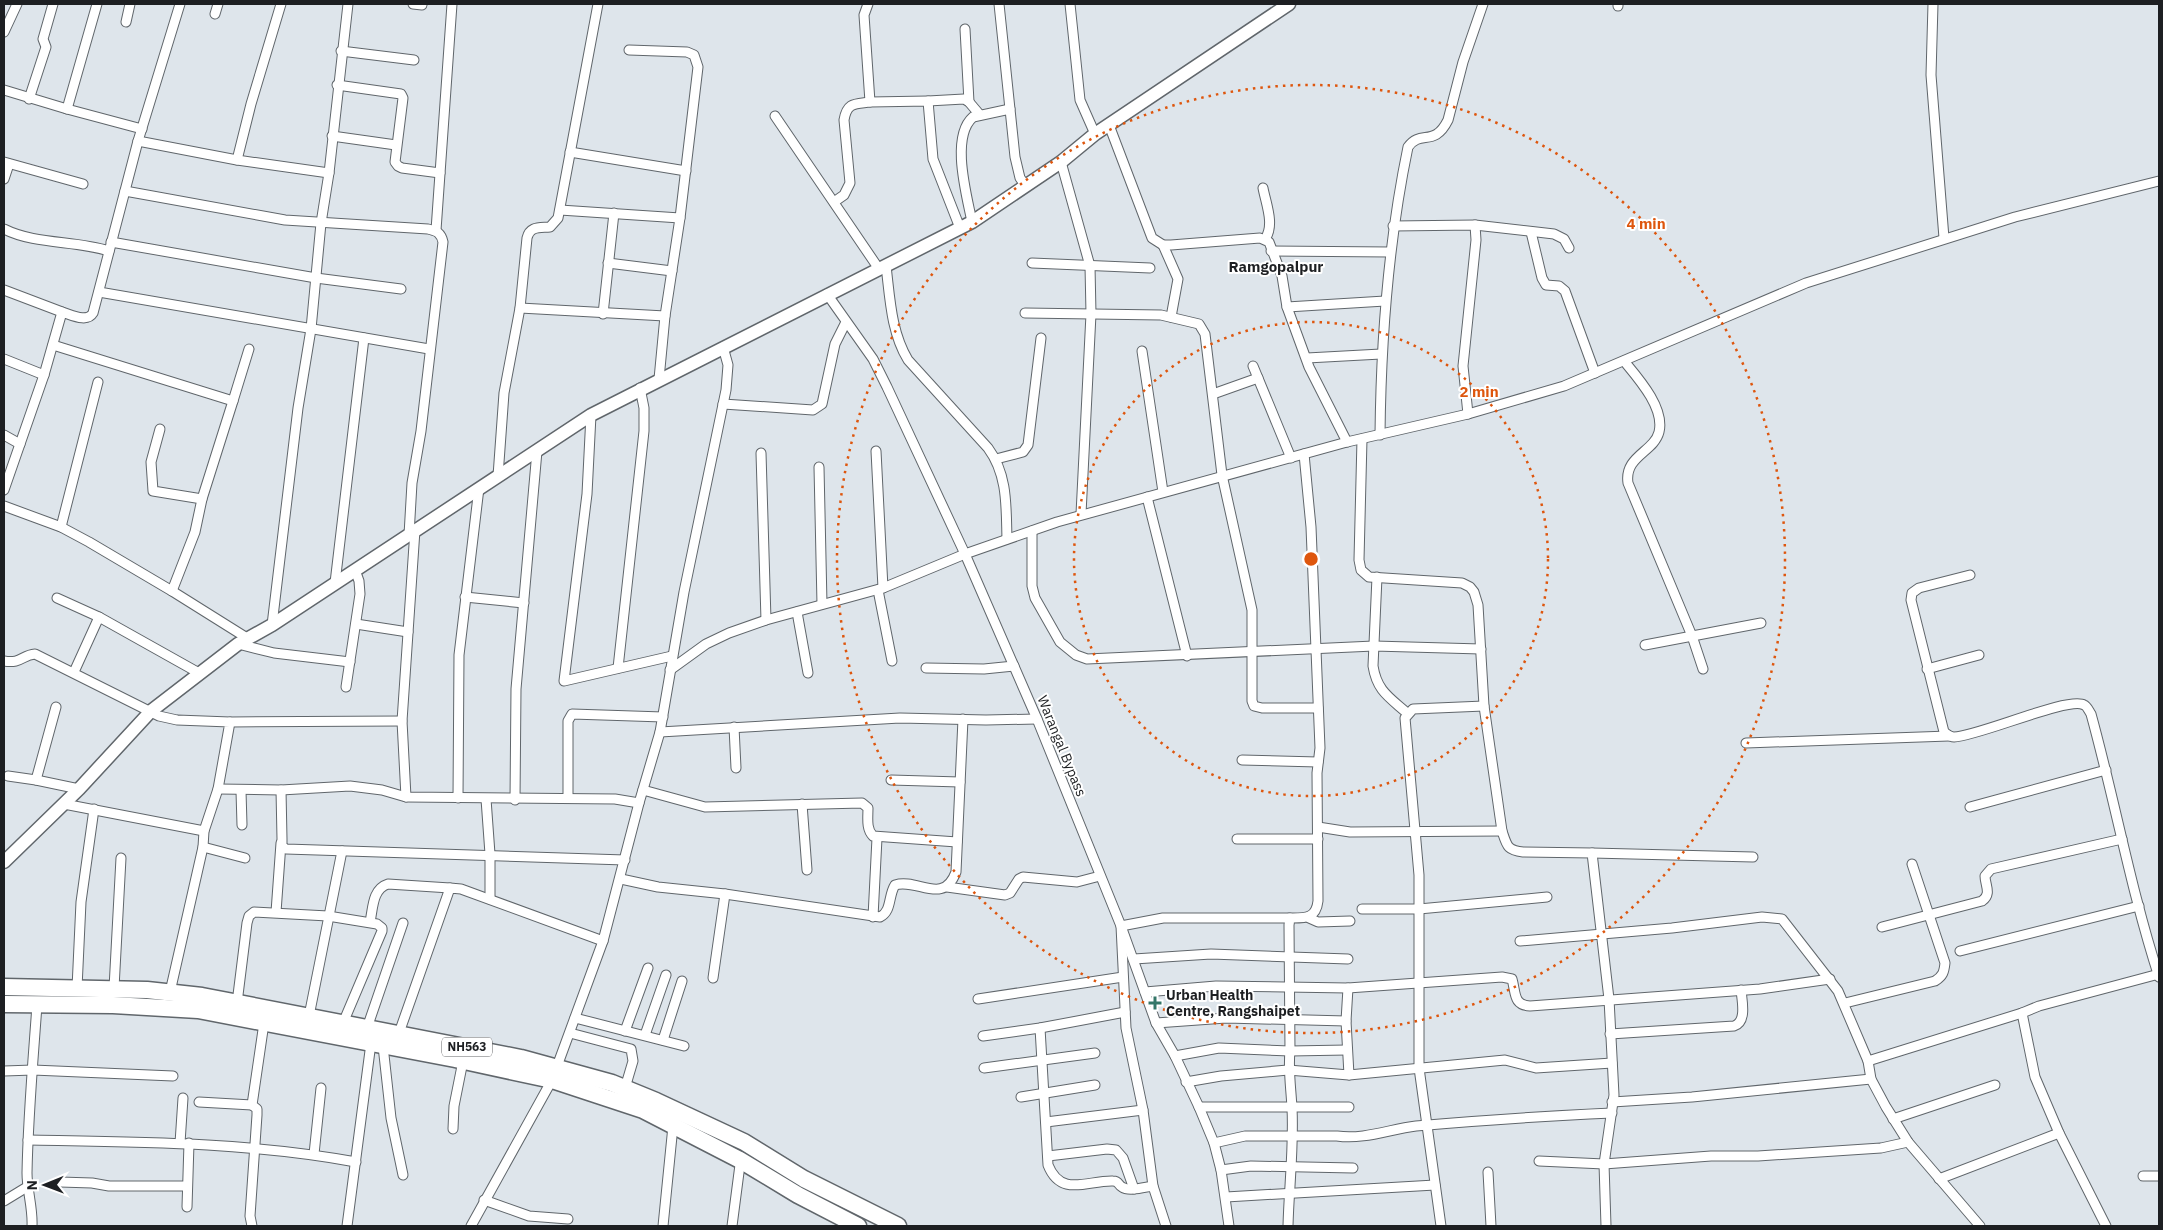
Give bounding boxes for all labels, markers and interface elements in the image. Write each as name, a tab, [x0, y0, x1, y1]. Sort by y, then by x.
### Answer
text: 4 min	[1626, 214, 1666, 233]
district label: Ramgopalpur	[1229, 257, 1323, 276]
text: 2 min	[1459, 382, 1499, 401]
centre of rings	[1302, 550, 1320, 568]
street label: Warangal Bypass	[1034, 693, 1091, 799]
place label: Urban Health Centre, Rangshaipet	[1166, 986, 1300, 1020]
marker: Urban Health Centre, Rangshaipet	[1148, 996, 1162, 1010]
road number: NH563	[442, 1038, 492, 1056]
north arrow	[20, 1160, 70, 1210]
text: N	[23, 1180, 41, 1190]

